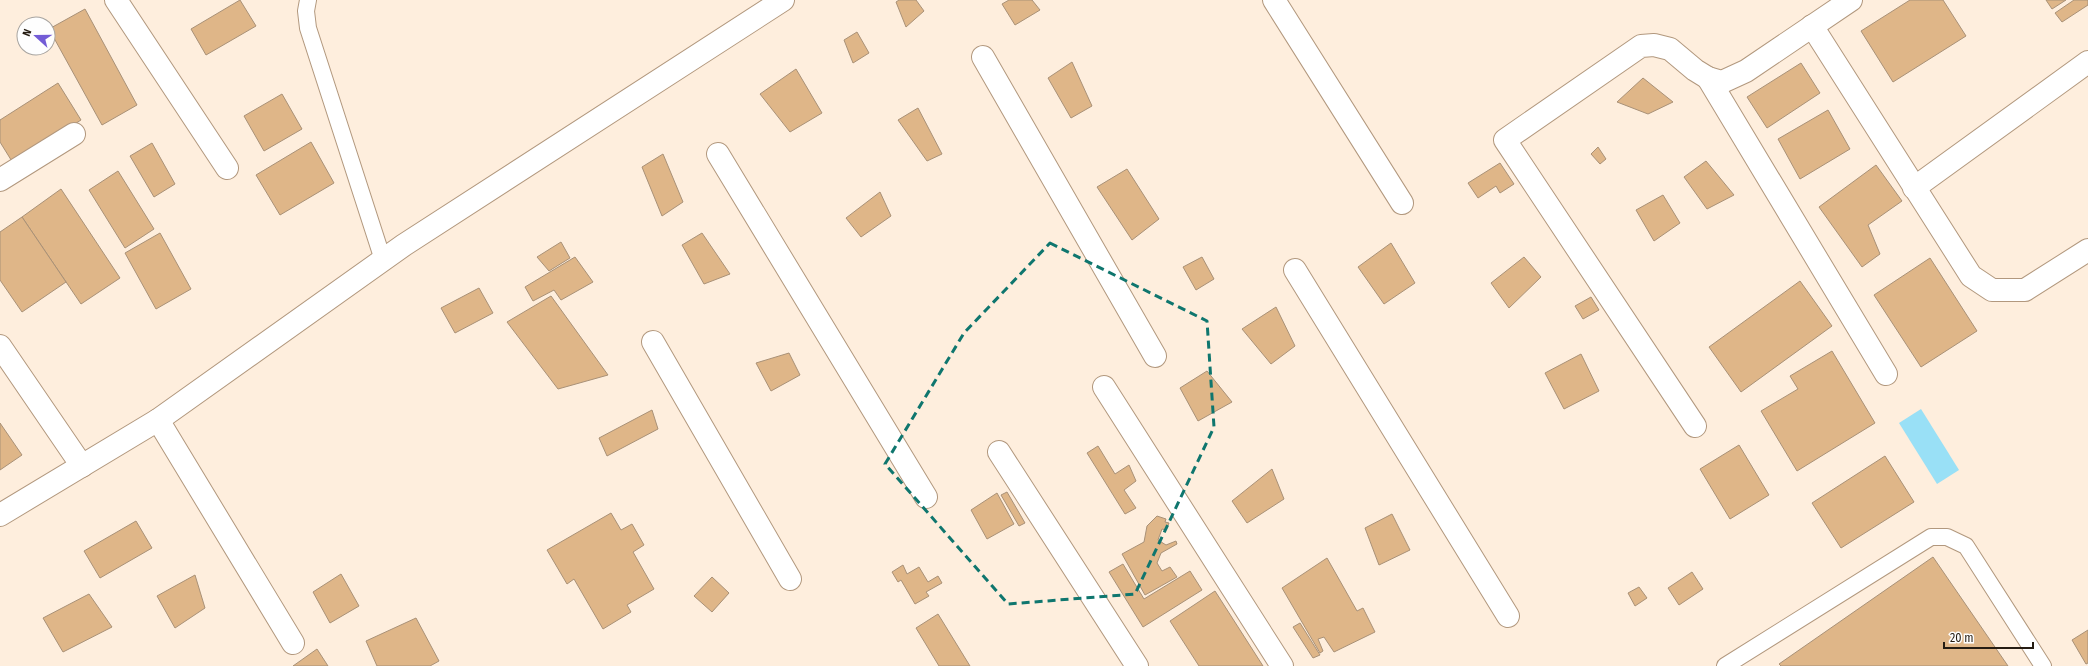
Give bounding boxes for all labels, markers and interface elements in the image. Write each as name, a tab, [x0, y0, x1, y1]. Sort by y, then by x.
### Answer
north arrow	[16, 16, 56, 56]
text: N	[20, 27, 34, 38]
scale bar	[1944, 624, 2033, 650]
text: 20 m	[1950, 631, 1974, 645]

